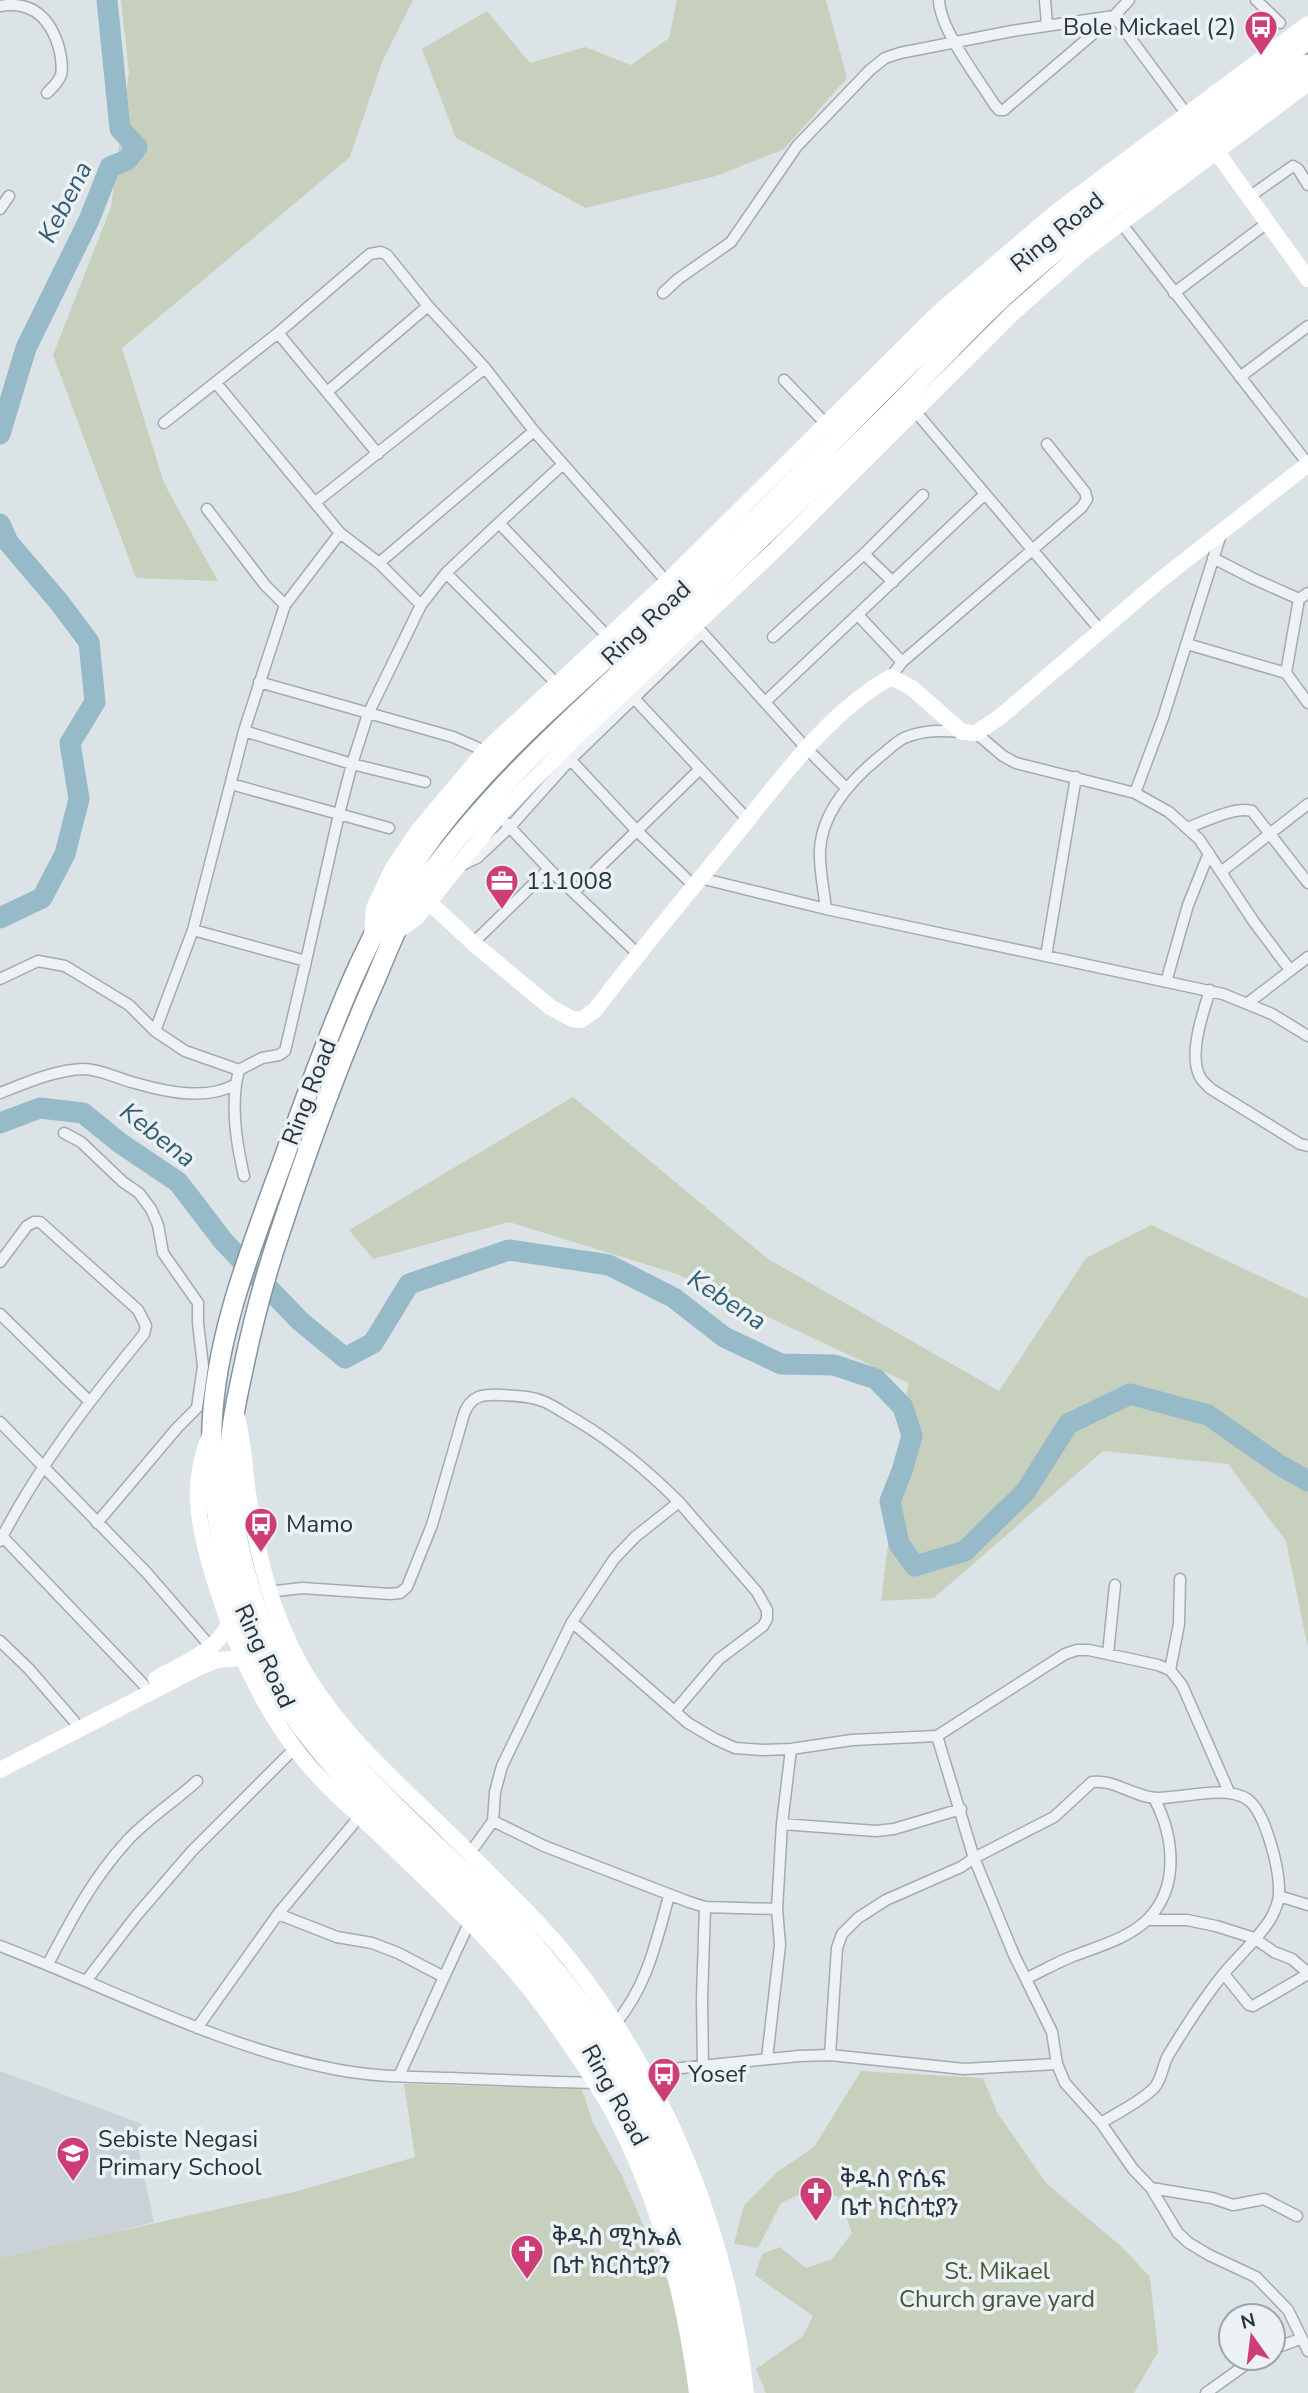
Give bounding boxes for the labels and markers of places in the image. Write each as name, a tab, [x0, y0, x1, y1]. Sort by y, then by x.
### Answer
bus stop icon: Bole Mickael (2)	[1242, 8, 1280, 57]
place label: Bole Mickael (2)	[1063, 11, 1236, 43]
office icon: 111008	[483, 862, 521, 911]
place label: 111008	[526, 865, 612, 897]
bus stop icon: Mamo	[242, 1505, 280, 1554]
place label: Mamo	[286, 1508, 353, 1540]
bus stop icon: Yosef	[645, 2055, 683, 2104]
place label: Yosef	[687, 2058, 747, 2090]
place label: Sebiste Negasi Primary School	[98, 2123, 262, 2183]
school or university icon: Sebiste Negasi Primary School	[54, 2134, 92, 2183]
place label: ቅዱስ ዮሴፍ ቤተ ክርስቲያን	[840, 2163, 959, 2223]
church icon: ቅዱስ ዮሴፍ ቤተ ክርስቲያን	[797, 2174, 835, 2223]
place label: ቅዱስ ሚካኤል ቤተ ክርስቲያን	[552, 2221, 682, 2281]
church icon: ቅዱስ ሚካኤል ቤተ ክርስቲያን	[508, 2232, 546, 2281]

